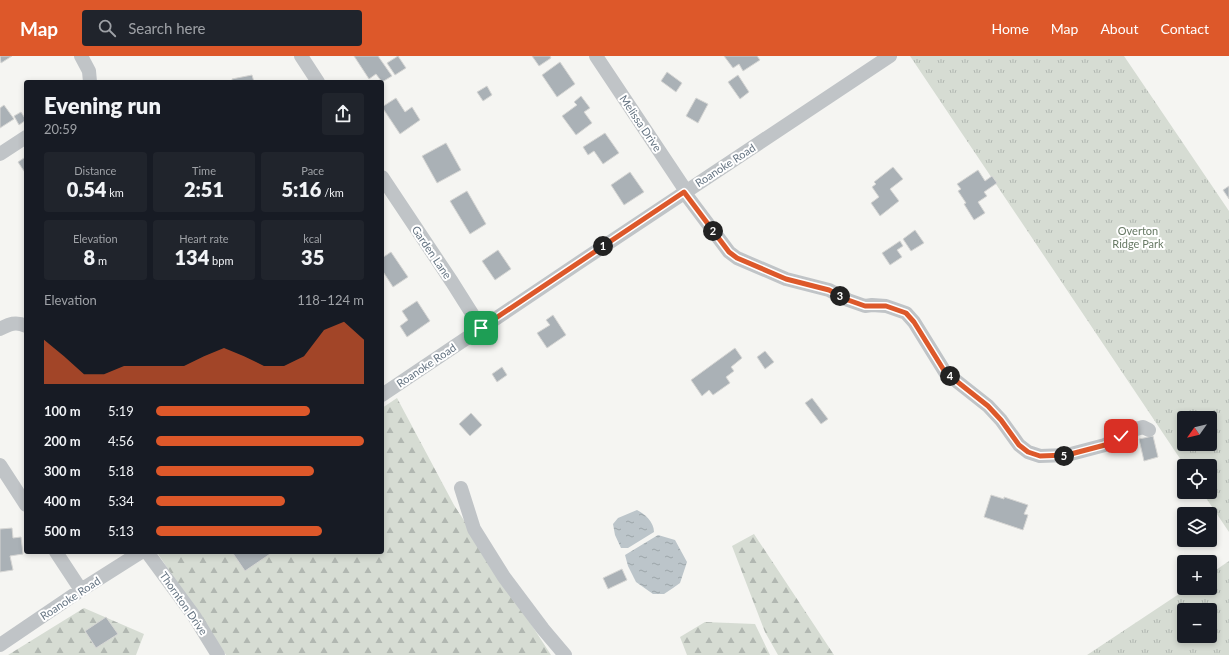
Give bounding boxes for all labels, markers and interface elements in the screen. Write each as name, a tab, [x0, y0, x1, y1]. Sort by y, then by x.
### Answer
search box	[82, 10, 362, 46]
text: Map	[20, 17, 58, 40]
icon: search	[96, 17, 118, 39]
text: Search here	[128, 19, 206, 37]
text: Home	[991, 20, 1029, 37]
text: Map	[1051, 20, 1078, 37]
text: About	[1100, 20, 1138, 37]
text: Contact	[1160, 20, 1209, 37]
text: Evening run	[44, 92, 161, 119]
street label: Melissa Drive	[617, 92, 665, 154]
button: share	[322, 93, 364, 135]
text: 20:59	[44, 121, 77, 137]
street label: Roanoke Road	[693, 141, 757, 189]
text: Distance	[74, 164, 116, 177]
text: Time	[192, 164, 216, 177]
text: Pace	[301, 164, 324, 177]
text: 0.54	[67, 177, 106, 201]
text: 2:51	[184, 177, 224, 201]
text: 5:16	[281, 177, 321, 201]
text: km	[106, 186, 124, 199]
text: /km	[321, 186, 344, 199]
pin: 2	[703, 221, 723, 241]
street label: Garden Lane	[409, 223, 455, 281]
text: 2	[710, 224, 716, 237]
park label: Overton Ridge Park	[1112, 224, 1164, 250]
text: Elevation	[73, 232, 118, 245]
text: Heart rate	[179, 232, 229, 245]
text: kcal	[303, 232, 322, 245]
pin: 1	[593, 236, 613, 256]
text: 1	[600, 239, 606, 252]
text: 8	[84, 245, 95, 269]
text: 134	[174, 245, 209, 269]
text: 35	[301, 245, 324, 269]
text: m	[95, 254, 107, 267]
text: bpm	[209, 254, 234, 267]
pin: 3	[830, 286, 850, 306]
text: 3	[837, 289, 843, 302]
text: Elevation	[44, 292, 97, 308]
text: 118–124 m	[297, 292, 364, 308]
pin	[464, 311, 498, 345]
icon: arrive	[470, 317, 492, 339]
street label: Roanoke Road	[394, 340, 458, 390]
pin: 4	[940, 366, 960, 386]
text: 4	[947, 369, 953, 382]
text: 100 m	[44, 403, 81, 419]
text: 5:19	[108, 403, 134, 419]
north arrow	[1177, 411, 1217, 451]
map controls	[1177, 411, 1217, 643]
pin	[1104, 419, 1138, 453]
icon: check	[1110, 425, 1132, 447]
text: 200 m	[44, 433, 81, 449]
text: 4:56	[108, 433, 134, 449]
pin: 5	[1054, 446, 1074, 466]
text: 5	[1061, 449, 1067, 462]
button: locate	[1177, 459, 1217, 499]
text: 300 m	[44, 463, 81, 479]
text: 5:18	[108, 463, 134, 479]
text: 400 m	[44, 493, 81, 509]
text: 5:34	[108, 493, 134, 509]
button: layers	[1177, 507, 1217, 547]
text: 500 m	[44, 523, 81, 539]
text: 5:13	[108, 523, 134, 539]
button: +	[1177, 555, 1217, 595]
street label: Thornton Drive	[157, 569, 211, 637]
street label: Roanoke Road	[38, 574, 102, 622]
button: −	[1177, 603, 1217, 643]

